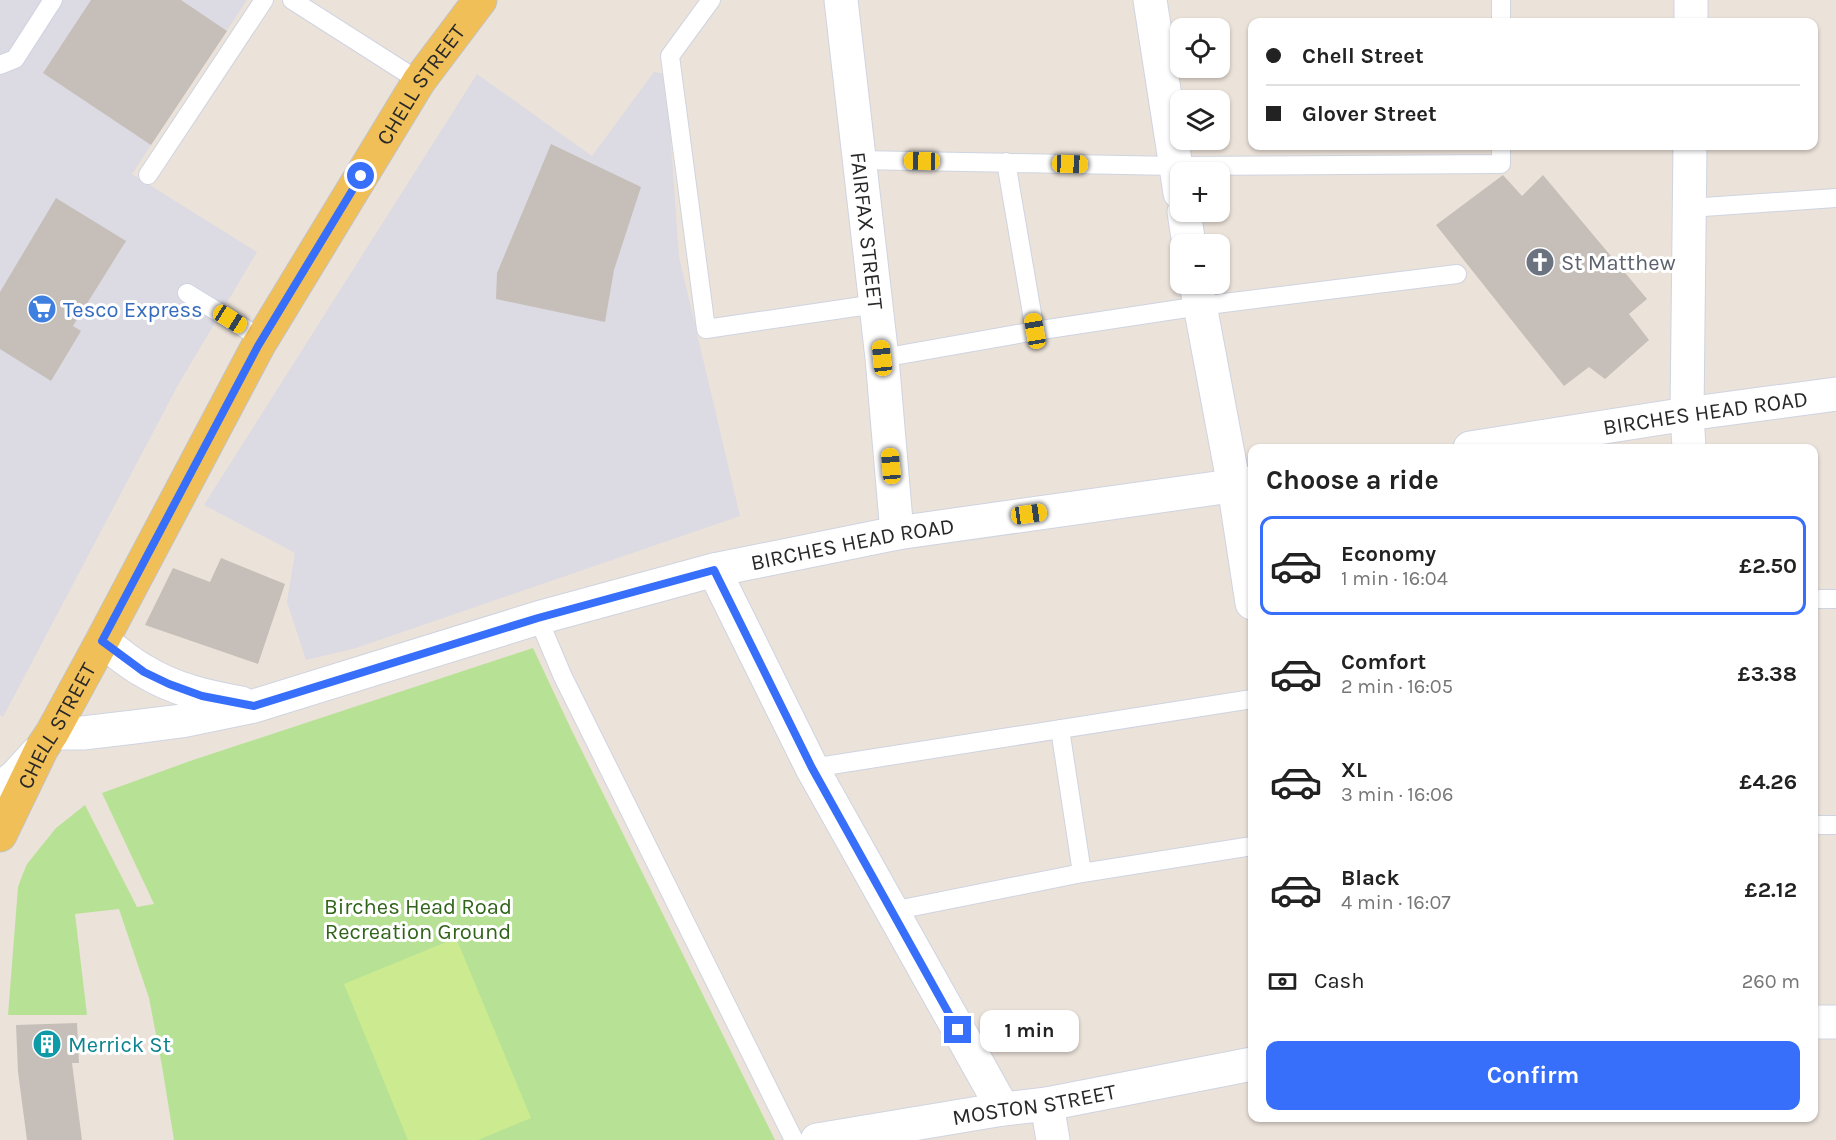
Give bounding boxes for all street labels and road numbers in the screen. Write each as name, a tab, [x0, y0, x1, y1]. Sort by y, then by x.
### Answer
street label: CHELL STREET	[371, 20, 471, 150]
street label: FAIRFAX STREET	[844, 150, 888, 311]
street label: BIRCHES HEAD ROAD	[1601, 386, 1810, 441]
street label: BIRCHES HEAD ROAD	[748, 513, 956, 576]
street label: CHELL STREET	[12, 658, 102, 793]
street label: MOSTON STREET	[951, 1079, 1118, 1131]

